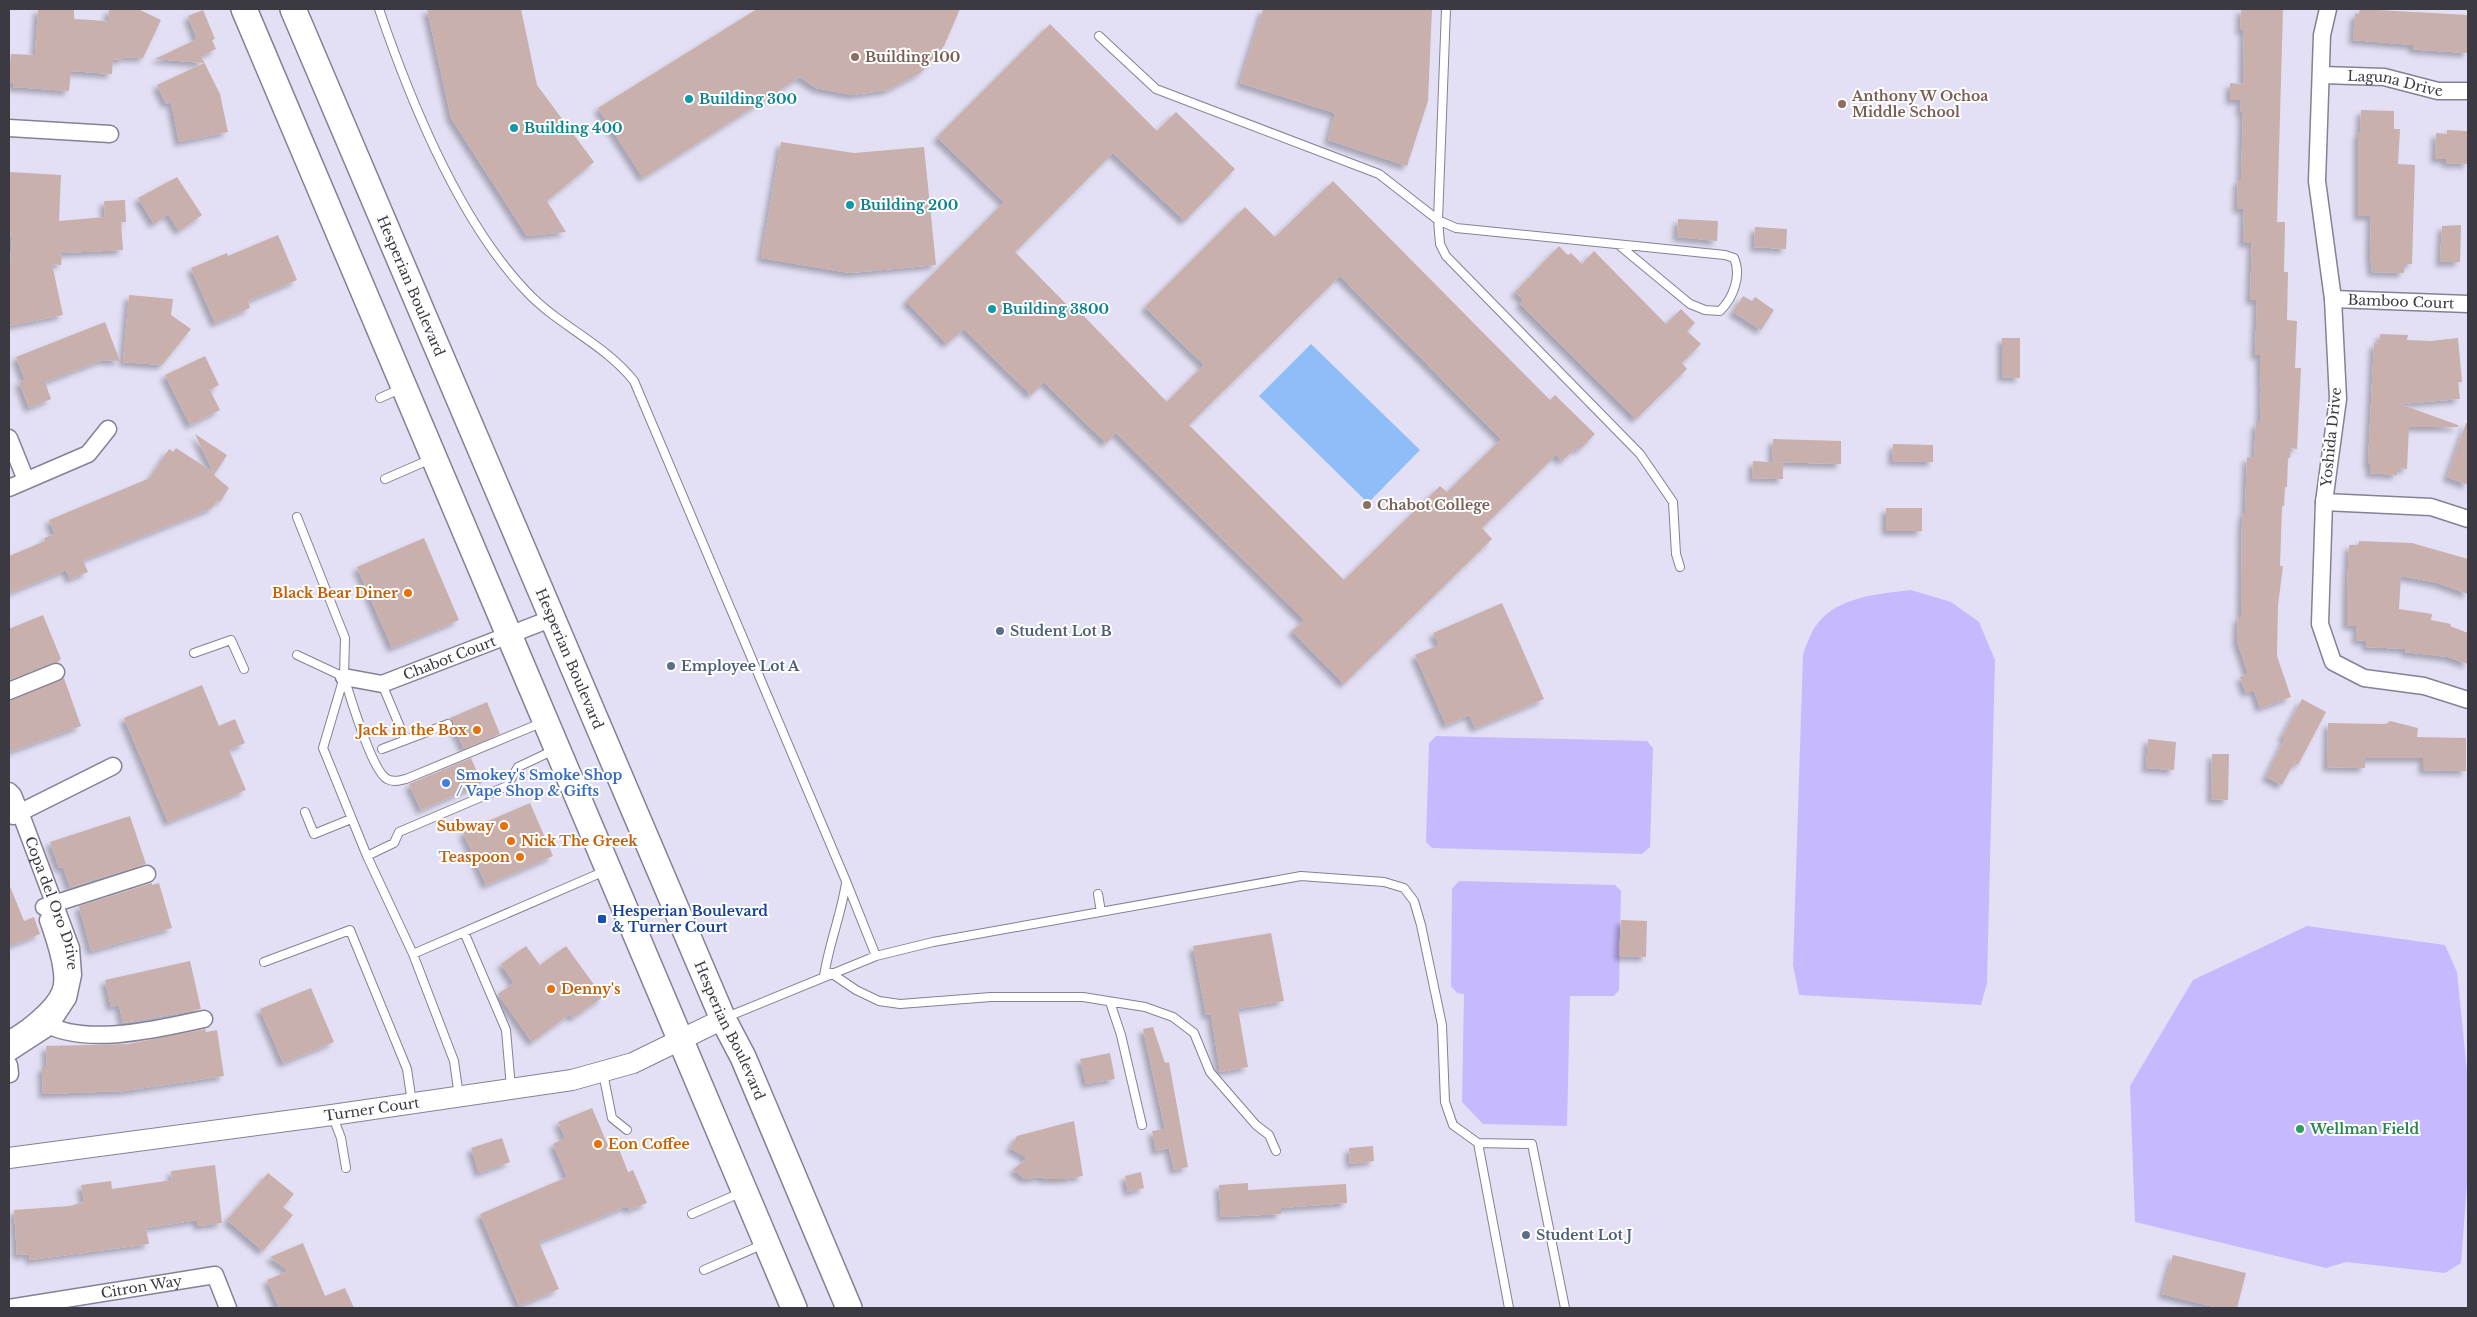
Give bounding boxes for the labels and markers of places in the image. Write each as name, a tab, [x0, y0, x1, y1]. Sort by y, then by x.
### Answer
place label: Building 100	[865, 48, 960, 66]
marker: Building 100	[849, 51, 861, 63]
place label: Anthony W Ochoa Middle School	[1851, 87, 1988, 121]
place label: Building 300	[699, 90, 797, 108]
marker: Building 300	[683, 93, 695, 105]
marker: Anthony W Ochoa Middle School	[1836, 98, 1848, 110]
place label: Building 400	[524, 119, 623, 137]
marker: Building 400	[508, 122, 520, 134]
place label: Building 200	[860, 196, 958, 214]
marker: Building 200	[844, 199, 856, 211]
place label: Building 3800	[1002, 300, 1109, 318]
marker: Building 3800	[986, 303, 998, 315]
place label: Chabot College	[1377, 496, 1490, 514]
marker: Chabot College	[1361, 499, 1373, 511]
place label: Black Bear Diner	[272, 584, 398, 602]
marker: Black Bear Diner	[402, 587, 414, 599]
place label: Student Lot B	[1010, 622, 1112, 640]
marker: Student Lot B	[994, 625, 1006, 637]
place label: Employee Lot A	[681, 657, 800, 675]
marker: Employee Lot A	[665, 660, 677, 672]
place label: Jack in the Box	[355, 721, 468, 739]
marker: Jack in the Box	[471, 724, 483, 736]
place label: Smokey's Smoke Shop / Vape Shop & Gifts	[456, 766, 622, 800]
marker: Smokey's Smoke Shop / Vape Shop & Gifts	[440, 777, 452, 789]
place label: Subway	[437, 817, 495, 835]
marker: Subway	[498, 820, 510, 832]
place label: Nick The Greek	[521, 832, 638, 850]
marker: Nick The Greek	[505, 835, 517, 847]
place label: Teaspoon	[438, 848, 510, 866]
marker: Teaspoon	[514, 851, 526, 863]
place label: Hesperian Boulevard & Turner Court	[612, 902, 768, 936]
marker: Hesperian Boulevard & Turner Court	[596, 913, 608, 925]
place label: Denny's	[561, 980, 621, 998]
marker: Denny's	[545, 983, 557, 995]
place label: Wellman Field	[2309, 1120, 2420, 1138]
marker: Wellman Field	[2294, 1123, 2306, 1135]
place label: Eon Coffee	[608, 1135, 690, 1153]
marker: Eon Coffee	[592, 1138, 604, 1150]
place label: Student Lot J	[1536, 1226, 1633, 1244]
marker: Student Lot J	[1520, 1229, 1532, 1241]

